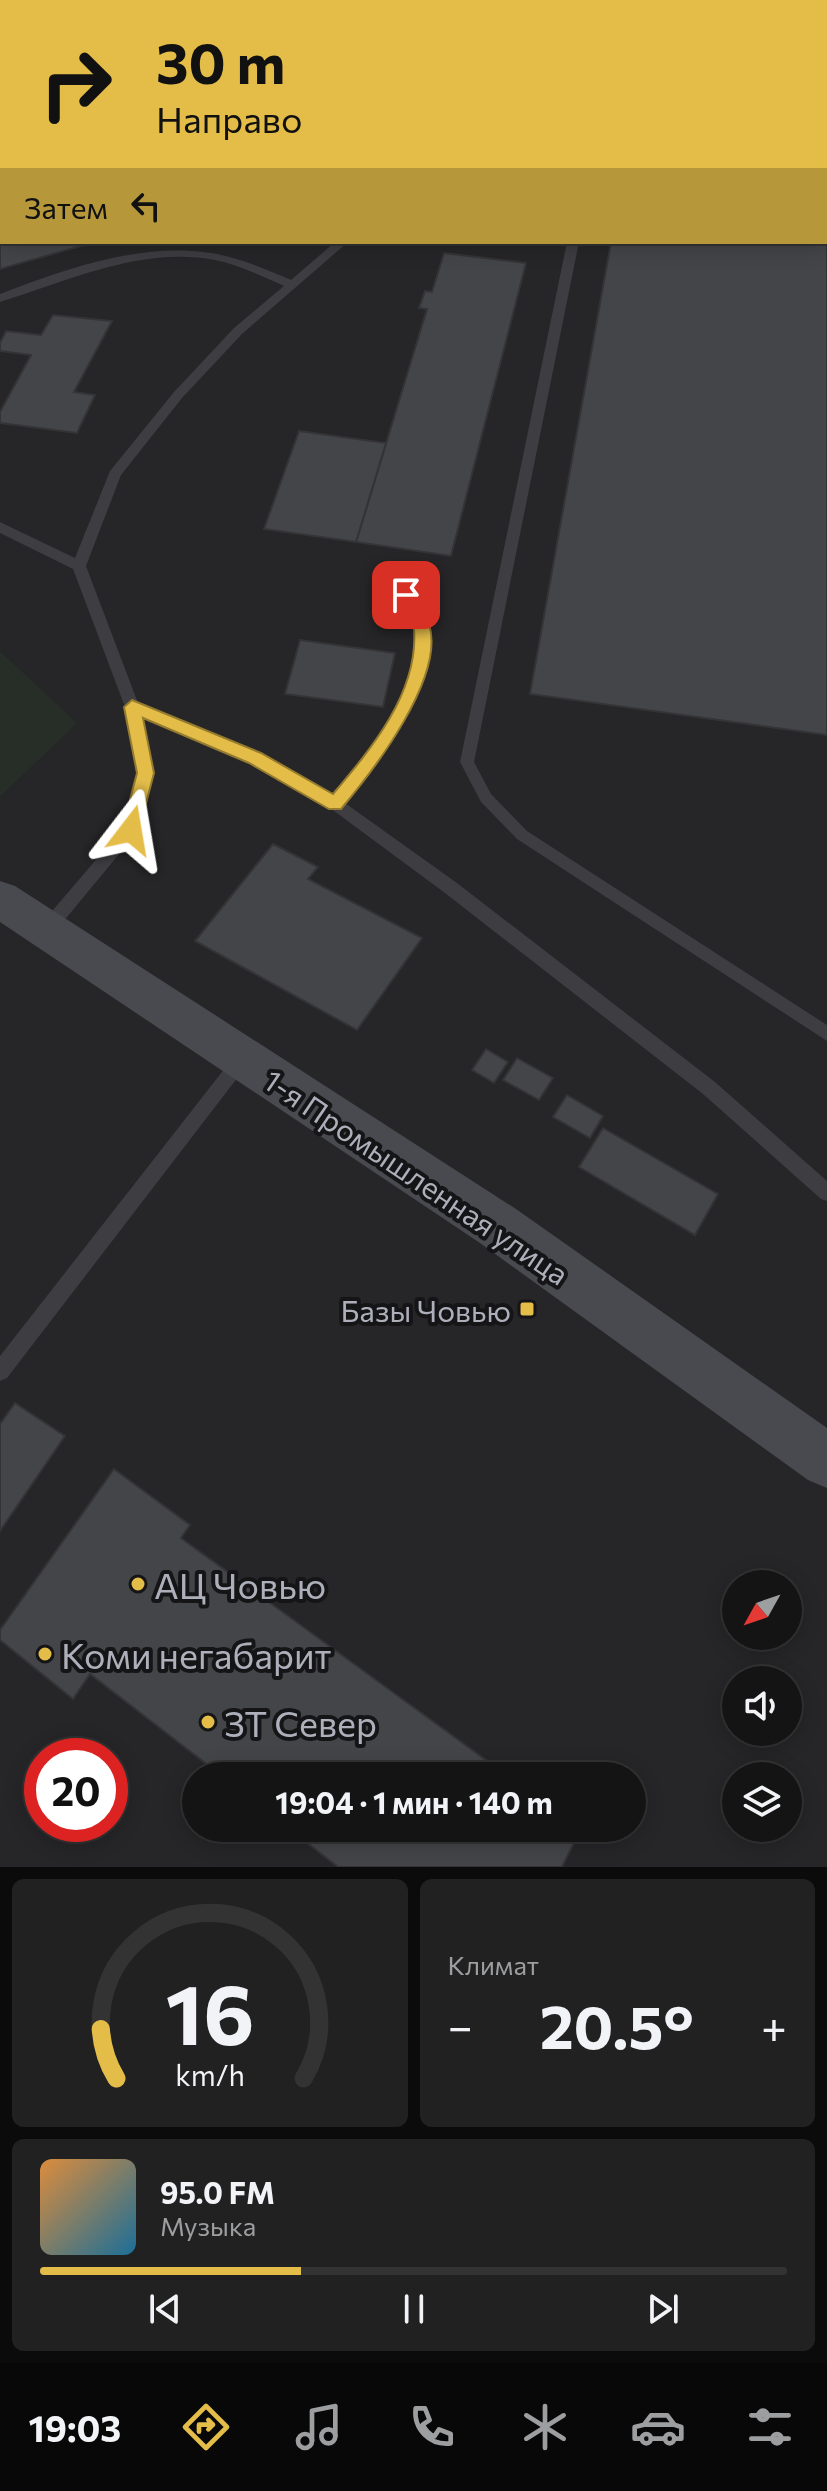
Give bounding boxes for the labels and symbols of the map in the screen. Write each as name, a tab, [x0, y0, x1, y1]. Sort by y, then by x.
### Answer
pin	[372, 561, 440, 629]
position arrow	[89, 788, 173, 872]
street label: 1-я Промышленная улица	[258, 1060, 576, 1292]
place label: Базы Човью	[341, 1291, 511, 1328]
marker: Базы Човью	[518, 1300, 536, 1318]
place label: АЦ Човью	[154, 1562, 326, 1606]
north arrow	[722, 1570, 802, 1650]
marker: АЦ Човью	[129, 1575, 147, 1593]
place label: Коми негабарит	[61, 1632, 332, 1676]
marker: Коми негабарит	[36, 1645, 54, 1663]
place label: ЗТ Север	[224, 1700, 377, 1744]
marker: ЗТ Север	[199, 1713, 217, 1731]
speed limit sign: 20	[24, 1738, 128, 1842]

